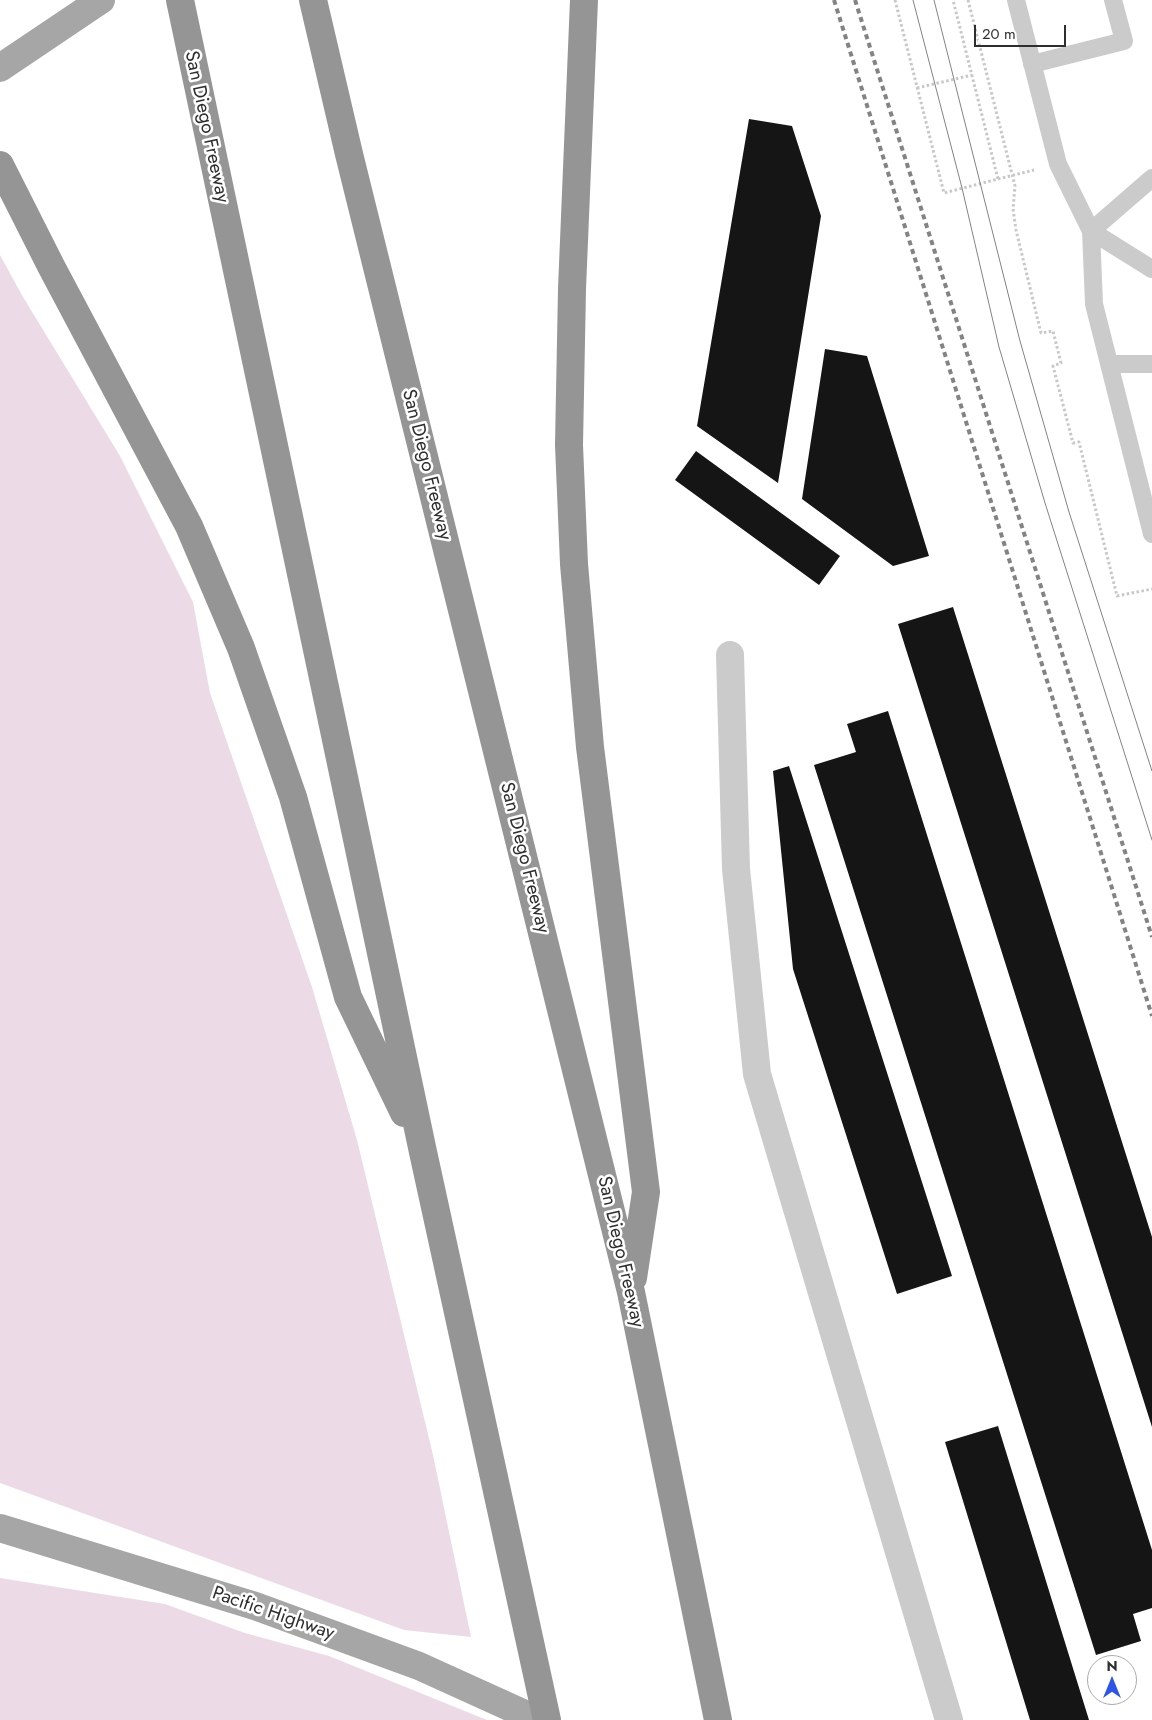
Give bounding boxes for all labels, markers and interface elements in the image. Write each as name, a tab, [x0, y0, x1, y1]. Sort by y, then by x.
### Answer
scale bar	[977, 15, 1070, 47]
text: 20 m	[982, 23, 1016, 45]
street label: San Diego Freeway	[179, 49, 233, 205]
street label: San Diego Freeway	[396, 387, 456, 543]
street label: San Diego Freeway	[494, 780, 554, 936]
street label: San Diego Freeway	[591, 1174, 649, 1330]
street label: Pacific Highway	[209, 1582, 337, 1646]
north arrow	[1087, 1655, 1137, 1705]
text: N	[1106, 1656, 1118, 1676]

